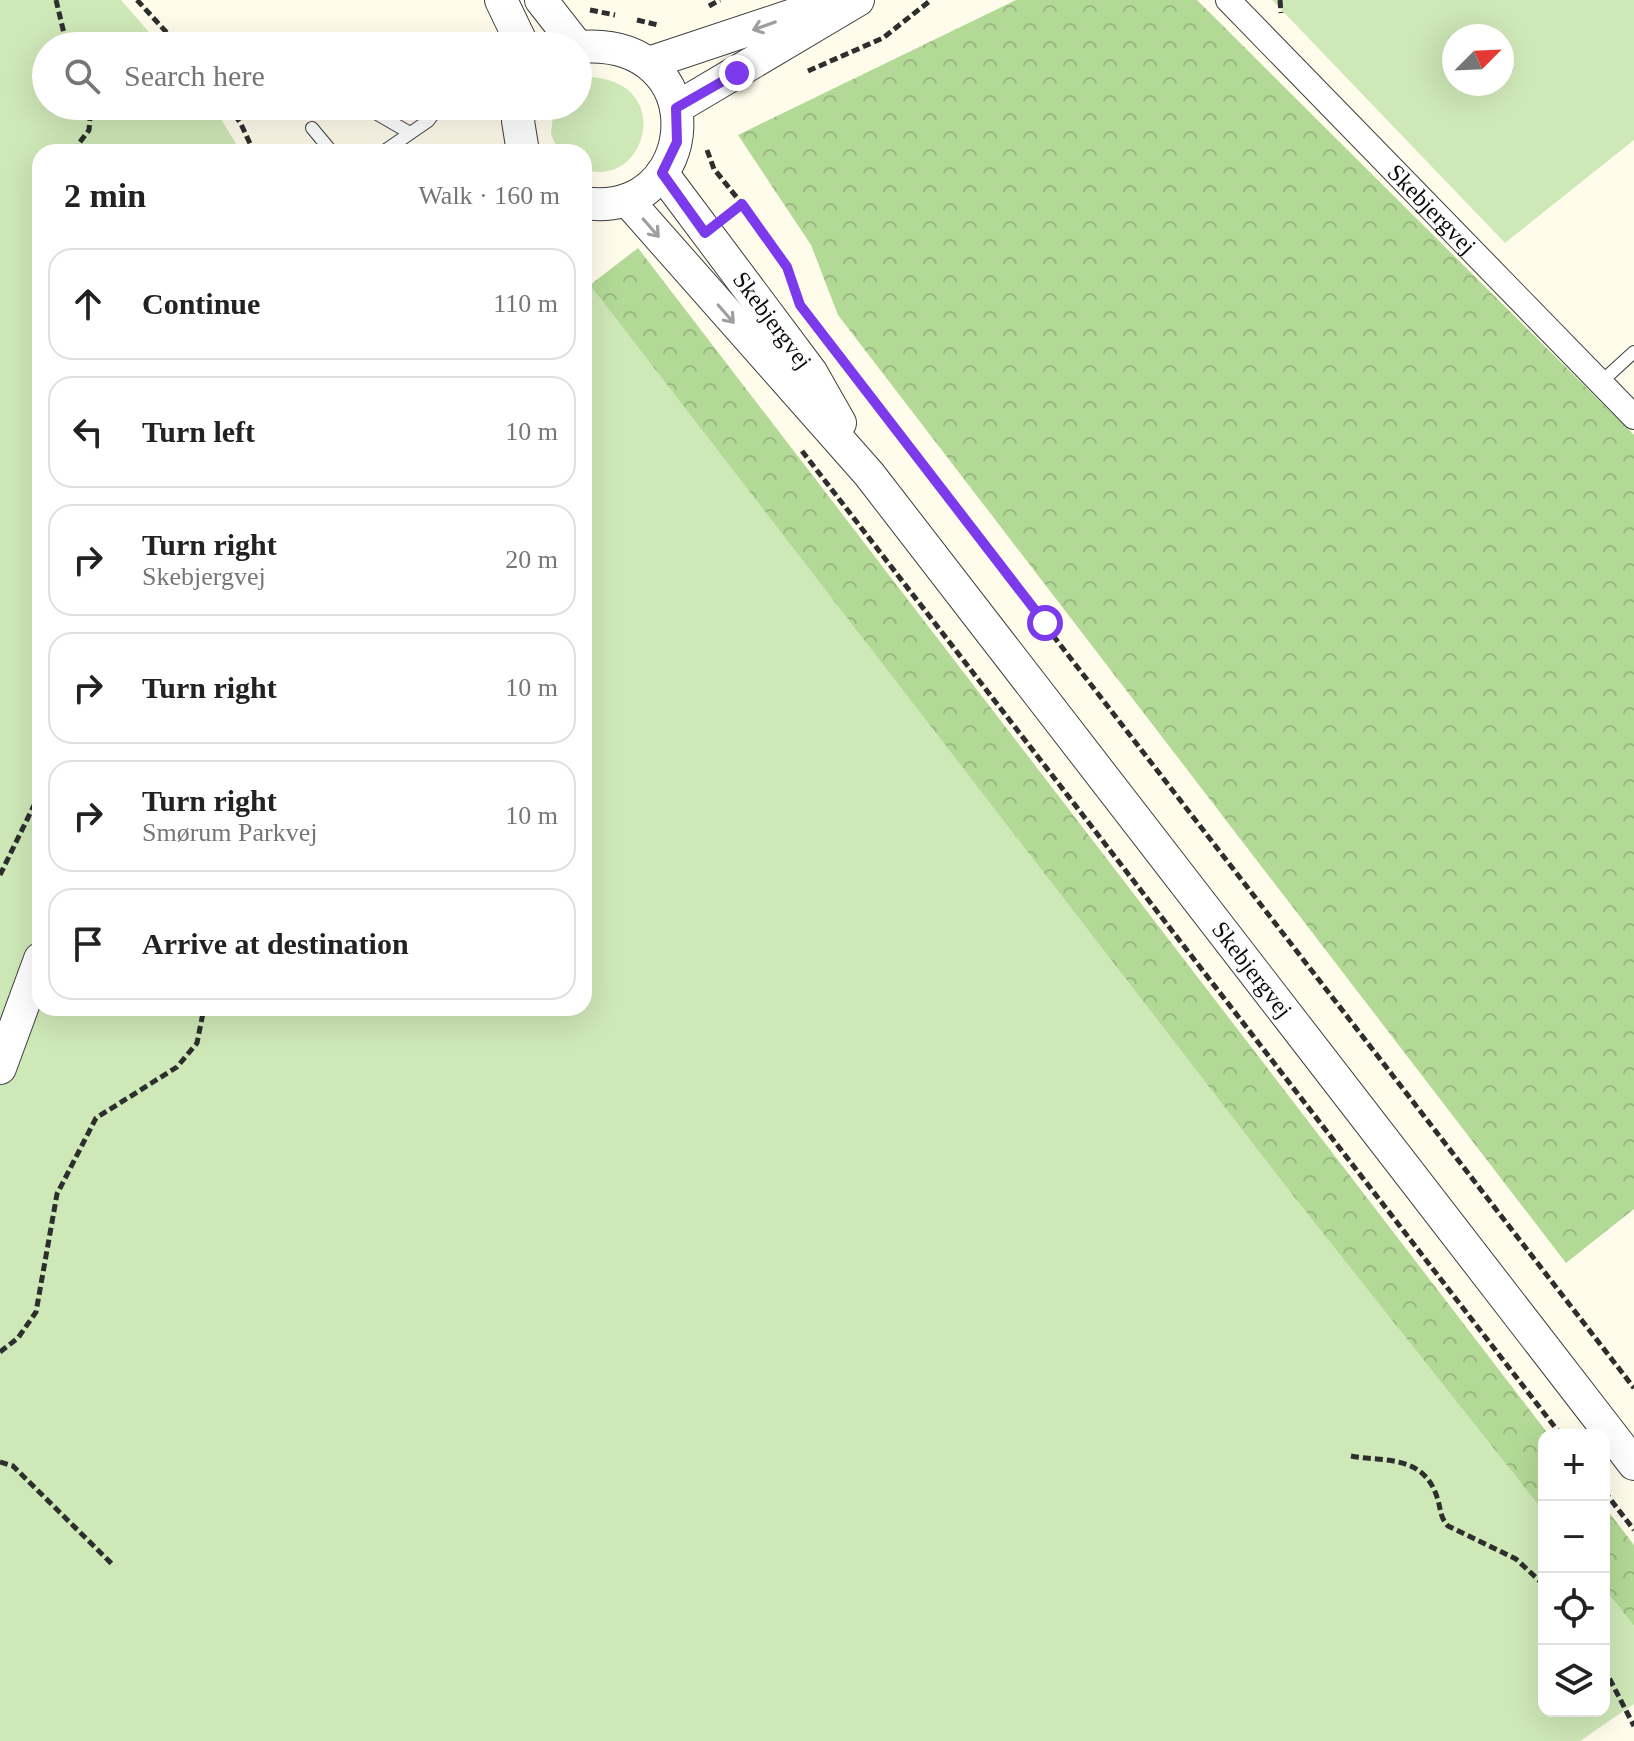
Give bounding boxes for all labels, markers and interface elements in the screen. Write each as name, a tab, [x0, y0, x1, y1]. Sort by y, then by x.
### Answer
one-way arrow	[752, 20, 776, 34]
north arrow	[1442, 24, 1514, 96]
search box	[32, 32, 592, 120]
icon: search	[60, 54, 104, 98]
route end	[719, 55, 755, 91]
text: Search here	[124, 59, 265, 92]
street label: Skebjergvej	[1383, 159, 1481, 259]
text: 2 min	[64, 177, 146, 214]
text: Walk · 160 m	[418, 181, 560, 210]
one-way arrow	[642, 217, 660, 237]
street label: Skebjergvej	[728, 267, 817, 374]
icon: ahead	[66, 282, 110, 326]
text: Continue	[142, 287, 260, 320]
text: 110 m	[493, 289, 558, 318]
one-way arrow	[717, 304, 735, 324]
icon: left	[66, 410, 110, 454]
text: Turn left	[142, 415, 255, 448]
text: 10 m	[505, 417, 558, 446]
text: Turn right	[142, 528, 277, 561]
icon: right	[66, 538, 110, 582]
text: 20 m	[505, 545, 558, 574]
text: Skebjergvej	[142, 562, 266, 591]
route start	[1027, 605, 1063, 641]
icon: right	[66, 666, 110, 710]
text: Turn right	[142, 671, 277, 704]
text: 10 m	[505, 673, 558, 702]
text: Turn right	[142, 784, 277, 817]
icon: right	[66, 794, 110, 838]
text: 10 m	[505, 801, 558, 830]
text: Smørum Parkvej	[142, 818, 318, 847]
street label: Skebjergvej	[1207, 917, 1297, 1023]
icon: arrive	[66, 922, 110, 966]
text: Arrive at destination	[142, 927, 409, 960]
map controls	[1538, 1429, 1610, 1717]
button: +	[1538, 1429, 1610, 1501]
button: −	[1538, 1501, 1610, 1573]
button: locate	[1538, 1573, 1610, 1645]
button: layers	[1538, 1645, 1610, 1717]

